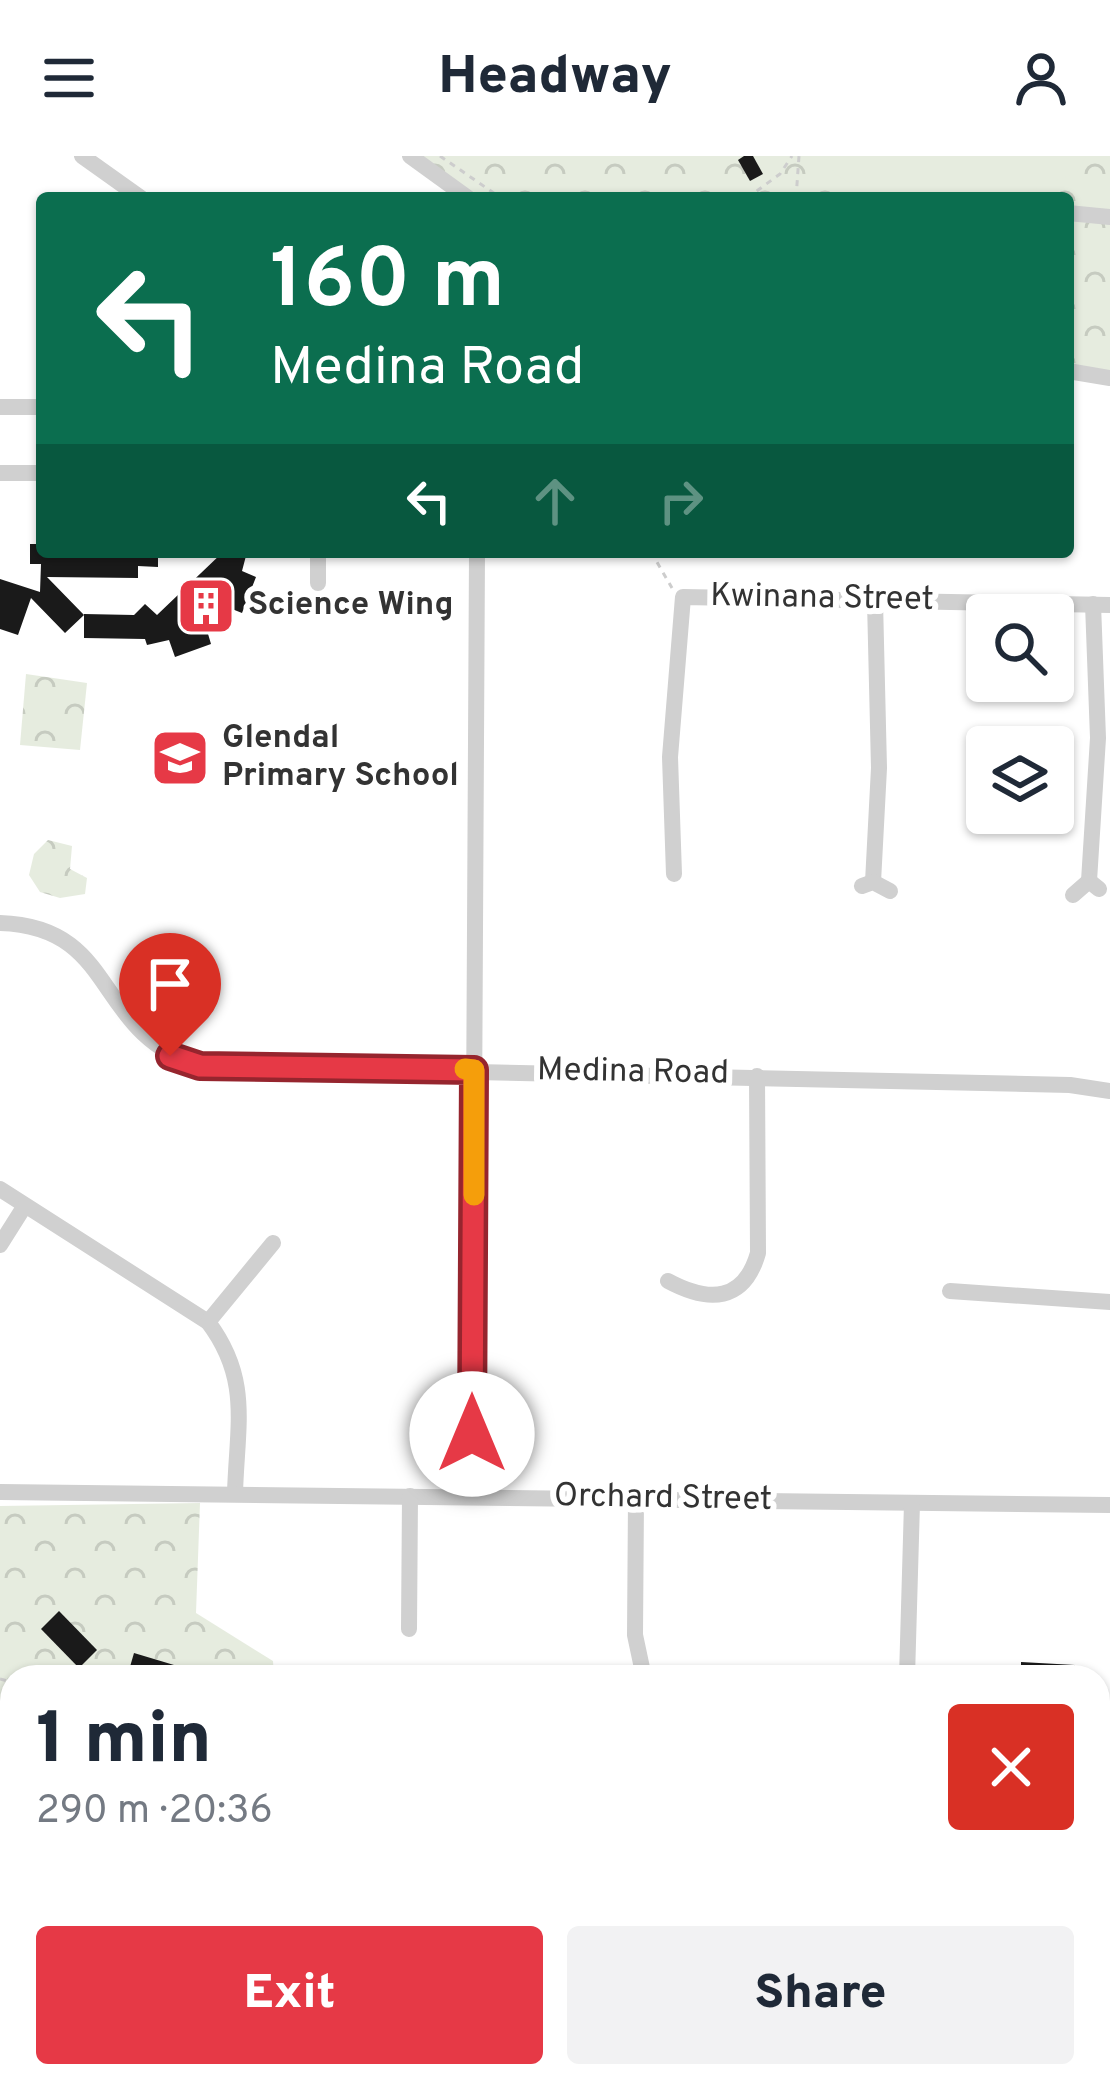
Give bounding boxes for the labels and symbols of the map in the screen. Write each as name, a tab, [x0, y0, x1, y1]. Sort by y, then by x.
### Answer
building icon: Science Wing	[175, 575, 237, 637]
street label: Kwinana Street	[710, 576, 934, 622]
place label: Science Wing	[248, 585, 454, 627]
place label: Glendal Primary School	[222, 718, 459, 798]
school or university icon: Glendal Primary School	[149, 727, 211, 789]
pin	[119, 933, 221, 1056]
street label: Medina Road	[537, 1050, 729, 1096]
position arrow	[409, 1371, 535, 1497]
street label: Orchard Street	[553, 1476, 773, 1522]

